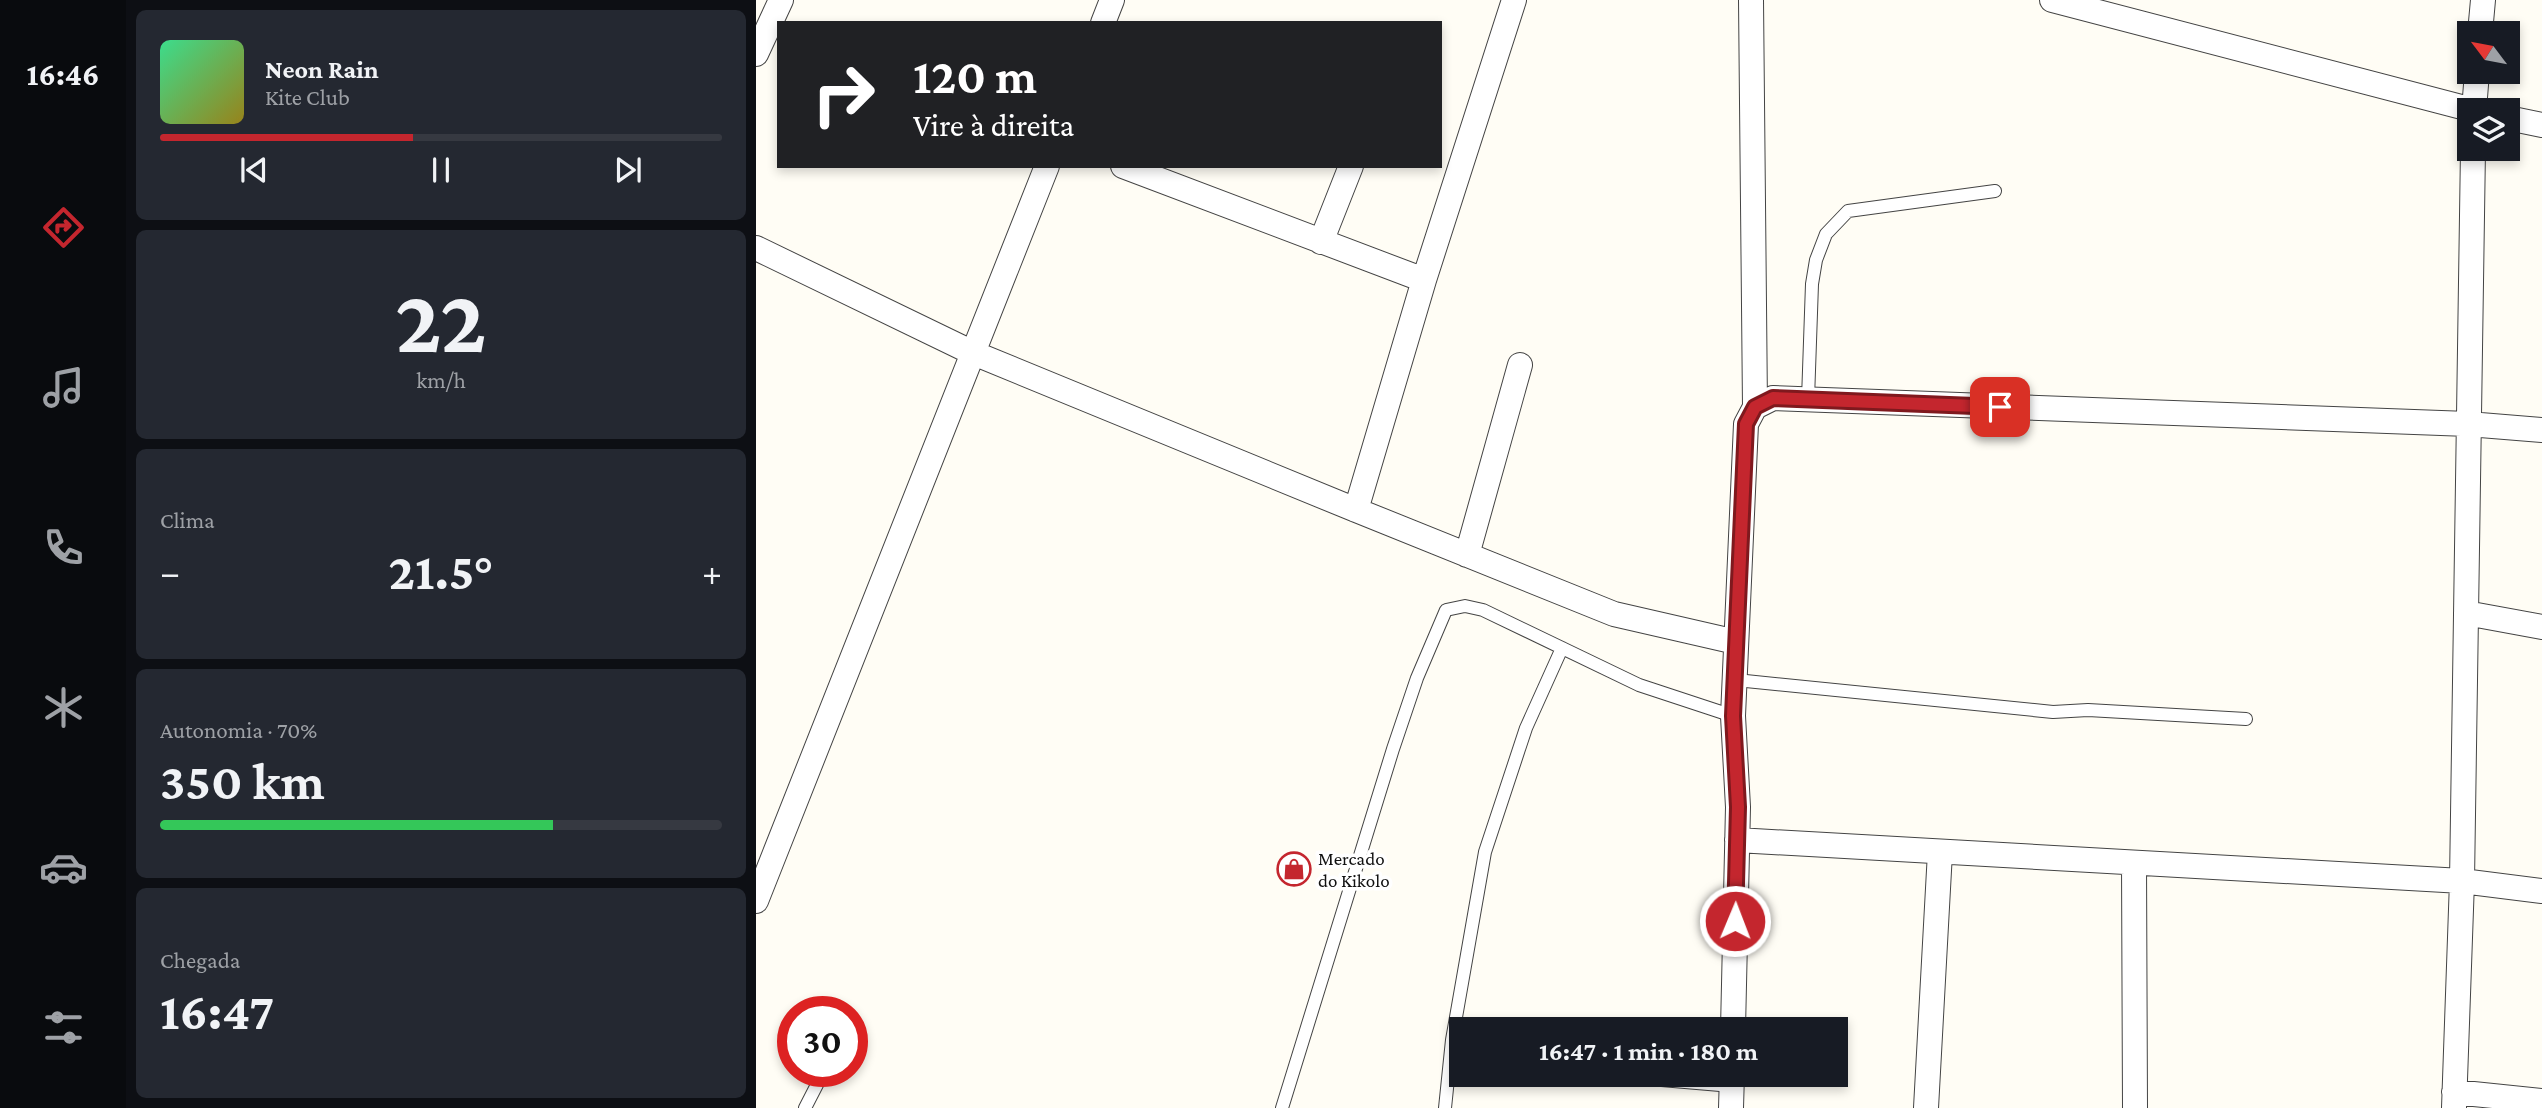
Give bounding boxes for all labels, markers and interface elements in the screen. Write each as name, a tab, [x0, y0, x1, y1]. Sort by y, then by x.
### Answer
north arrow	[2457, 21, 2520, 84]
map controls	[2457, 21, 2520, 161]
icon: right	[798, 49, 889, 140]
text: 120 m	[913, 49, 1037, 104]
text: Neon Rain	[265, 55, 379, 84]
text: 16:46	[26, 56, 100, 92]
text: Kite Club	[265, 84, 350, 110]
button: layers	[2457, 98, 2520, 161]
text: Vire à direita	[913, 107, 1074, 143]
icon: previous	[235, 151, 273, 189]
icon: pause	[422, 151, 460, 189]
icon: next	[609, 151, 647, 189]
icon: directions	[39, 203, 88, 252]
text: 22	[395, 270, 487, 372]
icon: music	[39, 363, 88, 412]
text: km/h	[416, 367, 466, 393]
pin	[1970, 377, 2030, 437]
icon: arrive	[1981, 388, 2019, 426]
text: Clima	[160, 507, 215, 533]
icon: phone	[39, 523, 88, 572]
text: 21.5°	[389, 542, 494, 600]
text: −	[160, 551, 180, 593]
text: +	[702, 551, 722, 593]
icon: climate	[39, 683, 88, 732]
text: Autonomia · 70%	[160, 717, 317, 743]
text: 350 km	[160, 752, 325, 810]
icon: car	[39, 843, 88, 892]
place label: Mercado do Kikolo	[1318, 848, 1390, 891]
shop icon: Mercado do Kikolo	[1275, 850, 1313, 888]
position arrow	[1698, 884, 1772, 958]
text: Chegada	[160, 947, 240, 973]
text: 16:47	[160, 982, 274, 1040]
speed limit sign: 30	[777, 996, 868, 1087]
icon: filters	[39, 1003, 88, 1052]
text: 16:47 · 1 min · 180 m	[1539, 1037, 1758, 1066]

